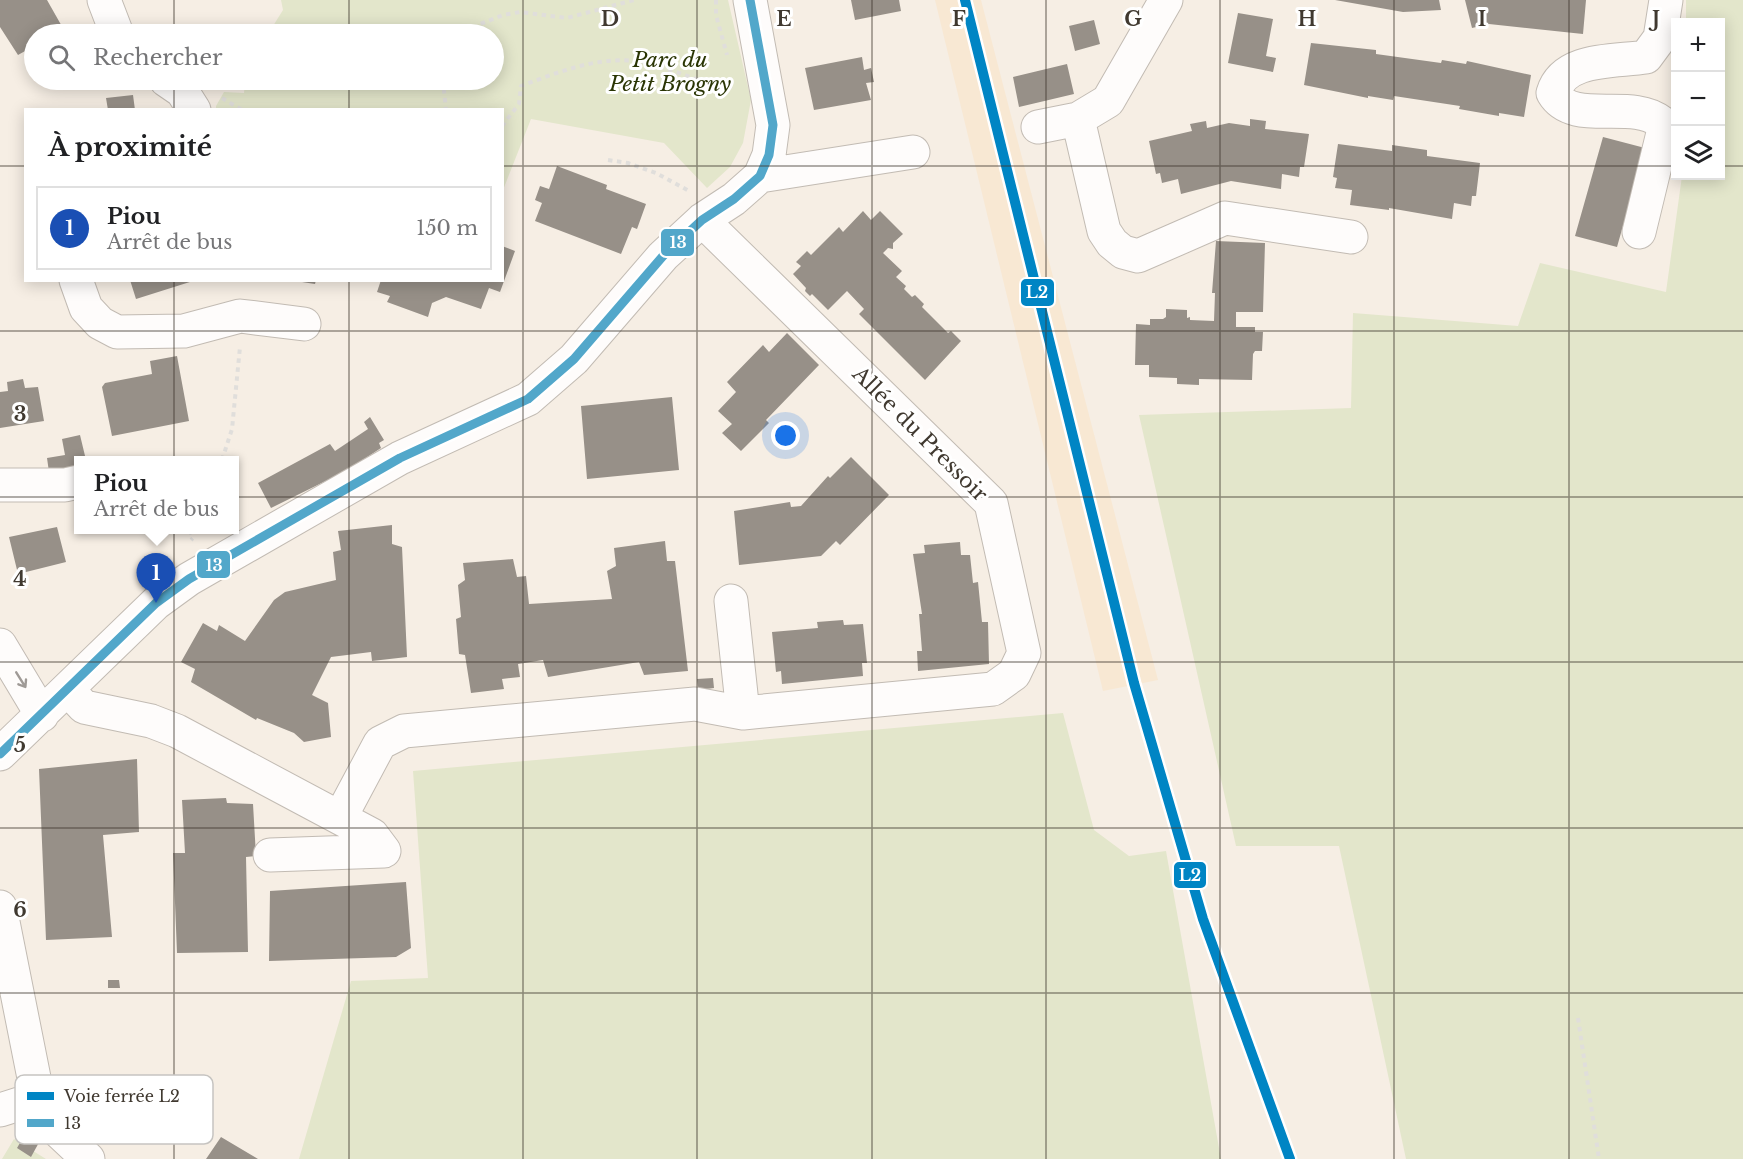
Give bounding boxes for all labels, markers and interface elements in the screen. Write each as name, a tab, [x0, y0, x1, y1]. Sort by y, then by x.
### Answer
text: D	[601, 7, 619, 31]
text: E	[776, 7, 792, 31]
text: F	[952, 7, 966, 31]
text: G	[1124, 7, 1142, 31]
text: H	[1298, 7, 1317, 31]
text: I	[1478, 7, 1486, 31]
text: J	[1648, 7, 1660, 31]
map controls	[1671, 18, 1725, 180]
button: +	[1671, 18, 1725, 72]
search box	[24, 24, 504, 90]
icon: search	[45, 41, 78, 74]
text: Rechercher	[93, 44, 223, 71]
park label: Parc du Petit Brogny	[608, 47, 731, 97]
button: −	[1671, 72, 1725, 126]
button: layers	[1671, 126, 1725, 180]
text: À proximité	[48, 131, 212, 163]
text: Piou	[107, 203, 161, 230]
text: 1	[65, 216, 74, 240]
text: 150 m	[416, 216, 478, 240]
line badge: 13	[660, 228, 695, 257]
text: Arrêt de bus	[107, 230, 232, 254]
text: 13	[669, 232, 687, 252]
line badge: L2	[1020, 278, 1055, 307]
text: L2	[1026, 282, 1048, 302]
street label: Allée du Pressoir	[846, 360, 993, 507]
text: 3	[14, 402, 26, 426]
your location	[771, 421, 800, 450]
popup	[74, 456, 239, 534]
text: Piou	[94, 470, 148, 497]
text: Arrêt de bus	[94, 497, 219, 521]
line badge: 13	[196, 550, 231, 579]
pin: 1	[136, 554, 176, 603]
text: 13	[205, 555, 223, 575]
text: 4	[13, 567, 27, 591]
one-way arrow	[15, 671, 27, 688]
text: 5	[14, 733, 26, 757]
line badge: L2	[1173, 861, 1207, 889]
text: L2	[1179, 865, 1201, 885]
text: 6	[13, 898, 27, 922]
legend	[15, 1075, 213, 1144]
text: Voie ferrée L2	[63, 1086, 180, 1106]
text: 13	[64, 1113, 81, 1133]

